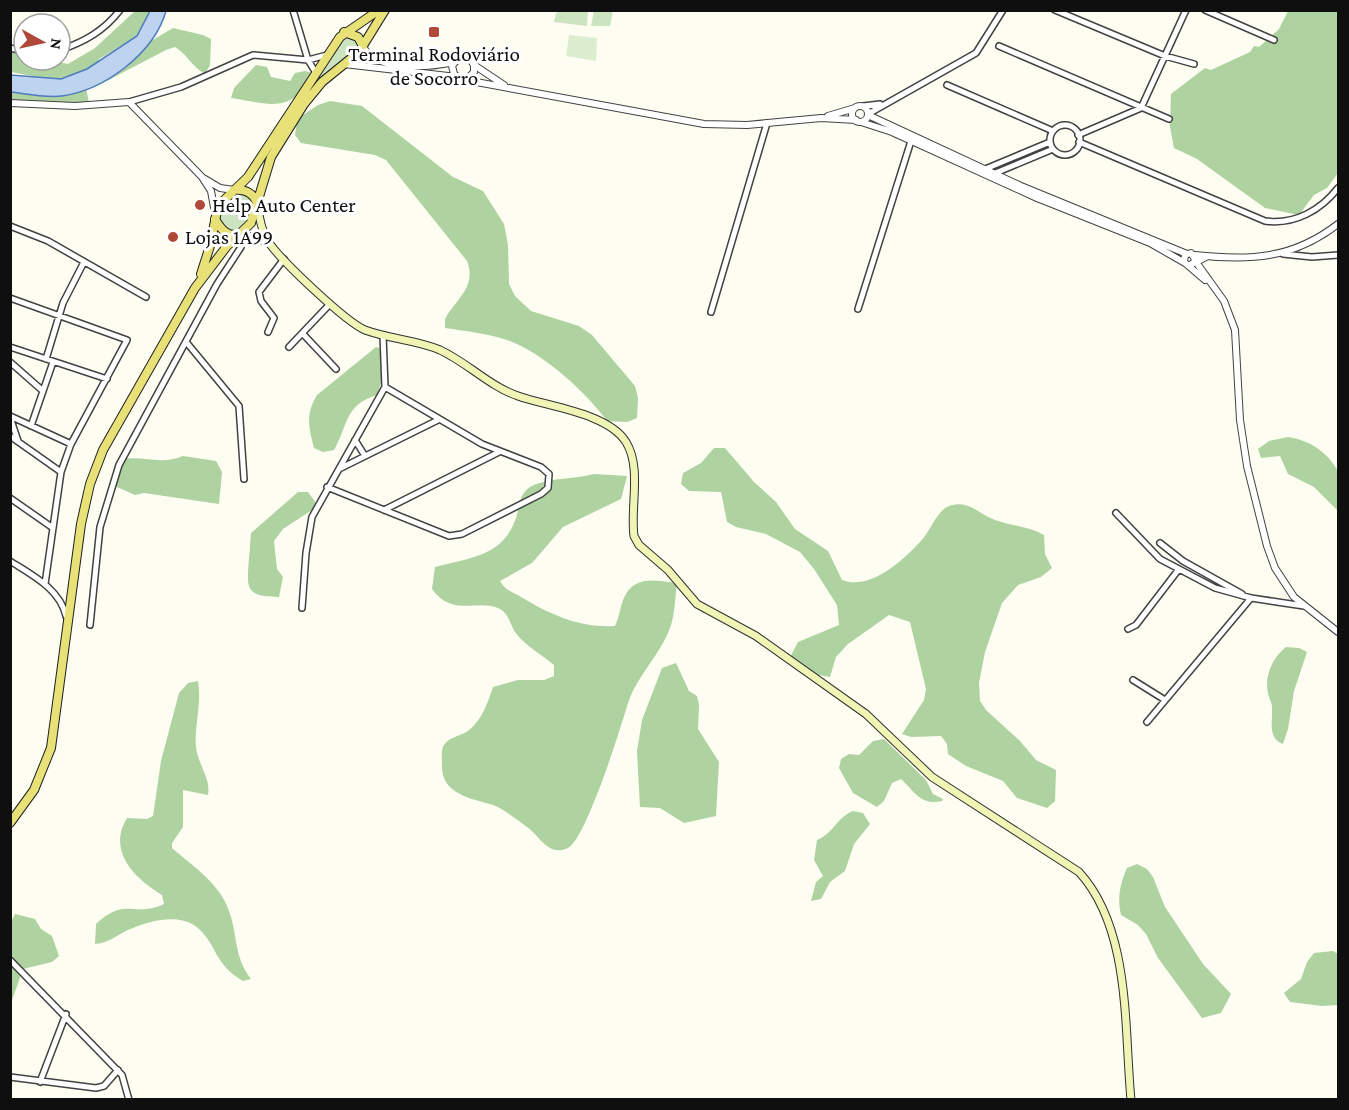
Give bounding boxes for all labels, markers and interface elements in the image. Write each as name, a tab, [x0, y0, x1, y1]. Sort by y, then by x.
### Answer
north arrow	[12, 12, 72, 72]
marker: Terminal Rodoviário de Socorro	[427, 25, 441, 39]
text: N	[47, 37, 66, 51]
place label: Terminal Rodoviário de Socorro	[348, 42, 520, 90]
place label: Help Auto Center	[212, 193, 356, 217]
marker: Help Auto Center	[193, 198, 207, 212]
place label: Lojas 1A99	[185, 225, 273, 249]
marker: Lojas 1A99	[166, 230, 180, 244]

